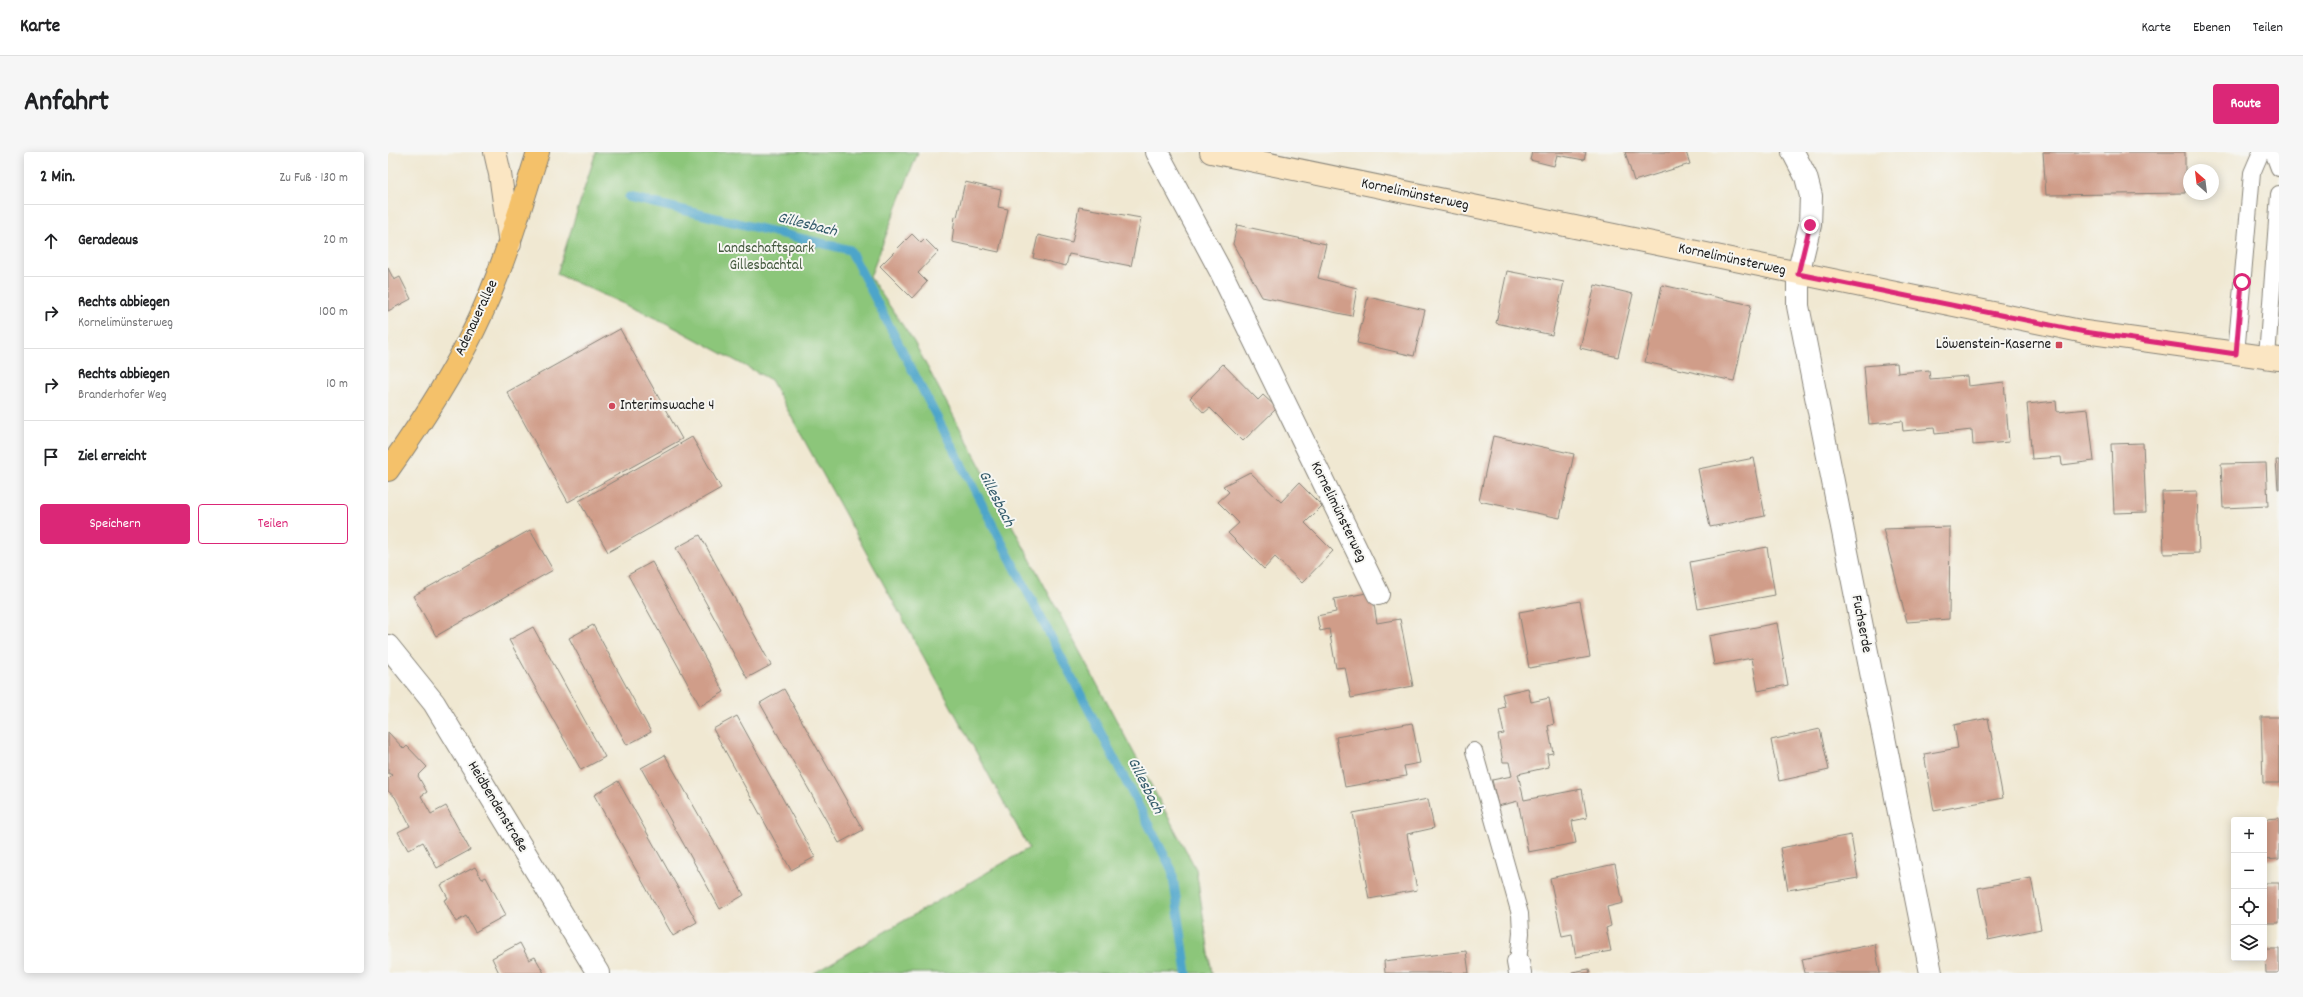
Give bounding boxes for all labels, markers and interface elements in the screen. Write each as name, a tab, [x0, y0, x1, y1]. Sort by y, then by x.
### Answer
text: Karte	[20, 14, 60, 41]
text: Karte	[2141, 18, 2171, 38]
text: Ebenen	[2193, 18, 2231, 38]
text: Teilen	[2253, 18, 2283, 38]
text: Anfahrt	[24, 84, 109, 124]
button: Route	[2213, 84, 2279, 124]
north arrow	[2183, 164, 2219, 200]
text: 2 Min.	[40, 166, 75, 190]
text: Zu Fuß · 130 m	[280, 169, 348, 188]
street label: Kornelimünsterweg	[1359, 173, 1471, 217]
water label: Gillesbach	[775, 207, 840, 244]
route end	[1801, 216, 1819, 234]
icon: ahead	[40, 230, 62, 252]
text: Geradeaus	[78, 230, 138, 252]
text: 20 m	[323, 231, 348, 250]
park label: Landschaftspark Gillesbachtal	[718, 238, 814, 277]
street label: Kornelimünsterweg	[1676, 238, 1788, 282]
route start	[2233, 273, 2251, 291]
street label: Adenauerallee	[450, 276, 504, 360]
text: Rechts abbiegen	[78, 292, 170, 314]
icon: right	[40, 302, 62, 324]
text: 100 m	[319, 303, 348, 322]
text: Kornelimünsterweg	[78, 314, 173, 333]
place label: Löwenstein-Kaserne	[1936, 334, 2051, 356]
marker: Löwenstein-Kaserne	[2054, 340, 2064, 350]
text: Rechts abbiegen	[78, 364, 170, 386]
icon: right	[40, 374, 62, 396]
text: 10 m	[326, 375, 348, 394]
text: Branderhofer Weg	[78, 386, 166, 405]
place label: Interimswache 4	[620, 395, 715, 417]
marker: Interimswache 4	[607, 401, 617, 411]
icon: arrive	[40, 446, 62, 468]
text: Ziel erreicht	[78, 446, 146, 468]
street label: Kornelimünsterweg	[1304, 458, 1372, 566]
water label: Gillesbach	[972, 467, 1020, 532]
button: Speichern	[40, 504, 190, 544]
button: Teilen	[198, 504, 348, 544]
street label: Fuchserde	[1845, 593, 1877, 655]
water label: Gillesbach	[1121, 754, 1169, 819]
street label: Heidbendenstraße	[461, 757, 533, 857]
map controls	[2231, 817, 2267, 961]
button: +	[2231, 817, 2267, 853]
button: −	[2231, 853, 2267, 889]
button: locate	[2231, 889, 2267, 925]
button: layers	[2231, 925, 2267, 961]

